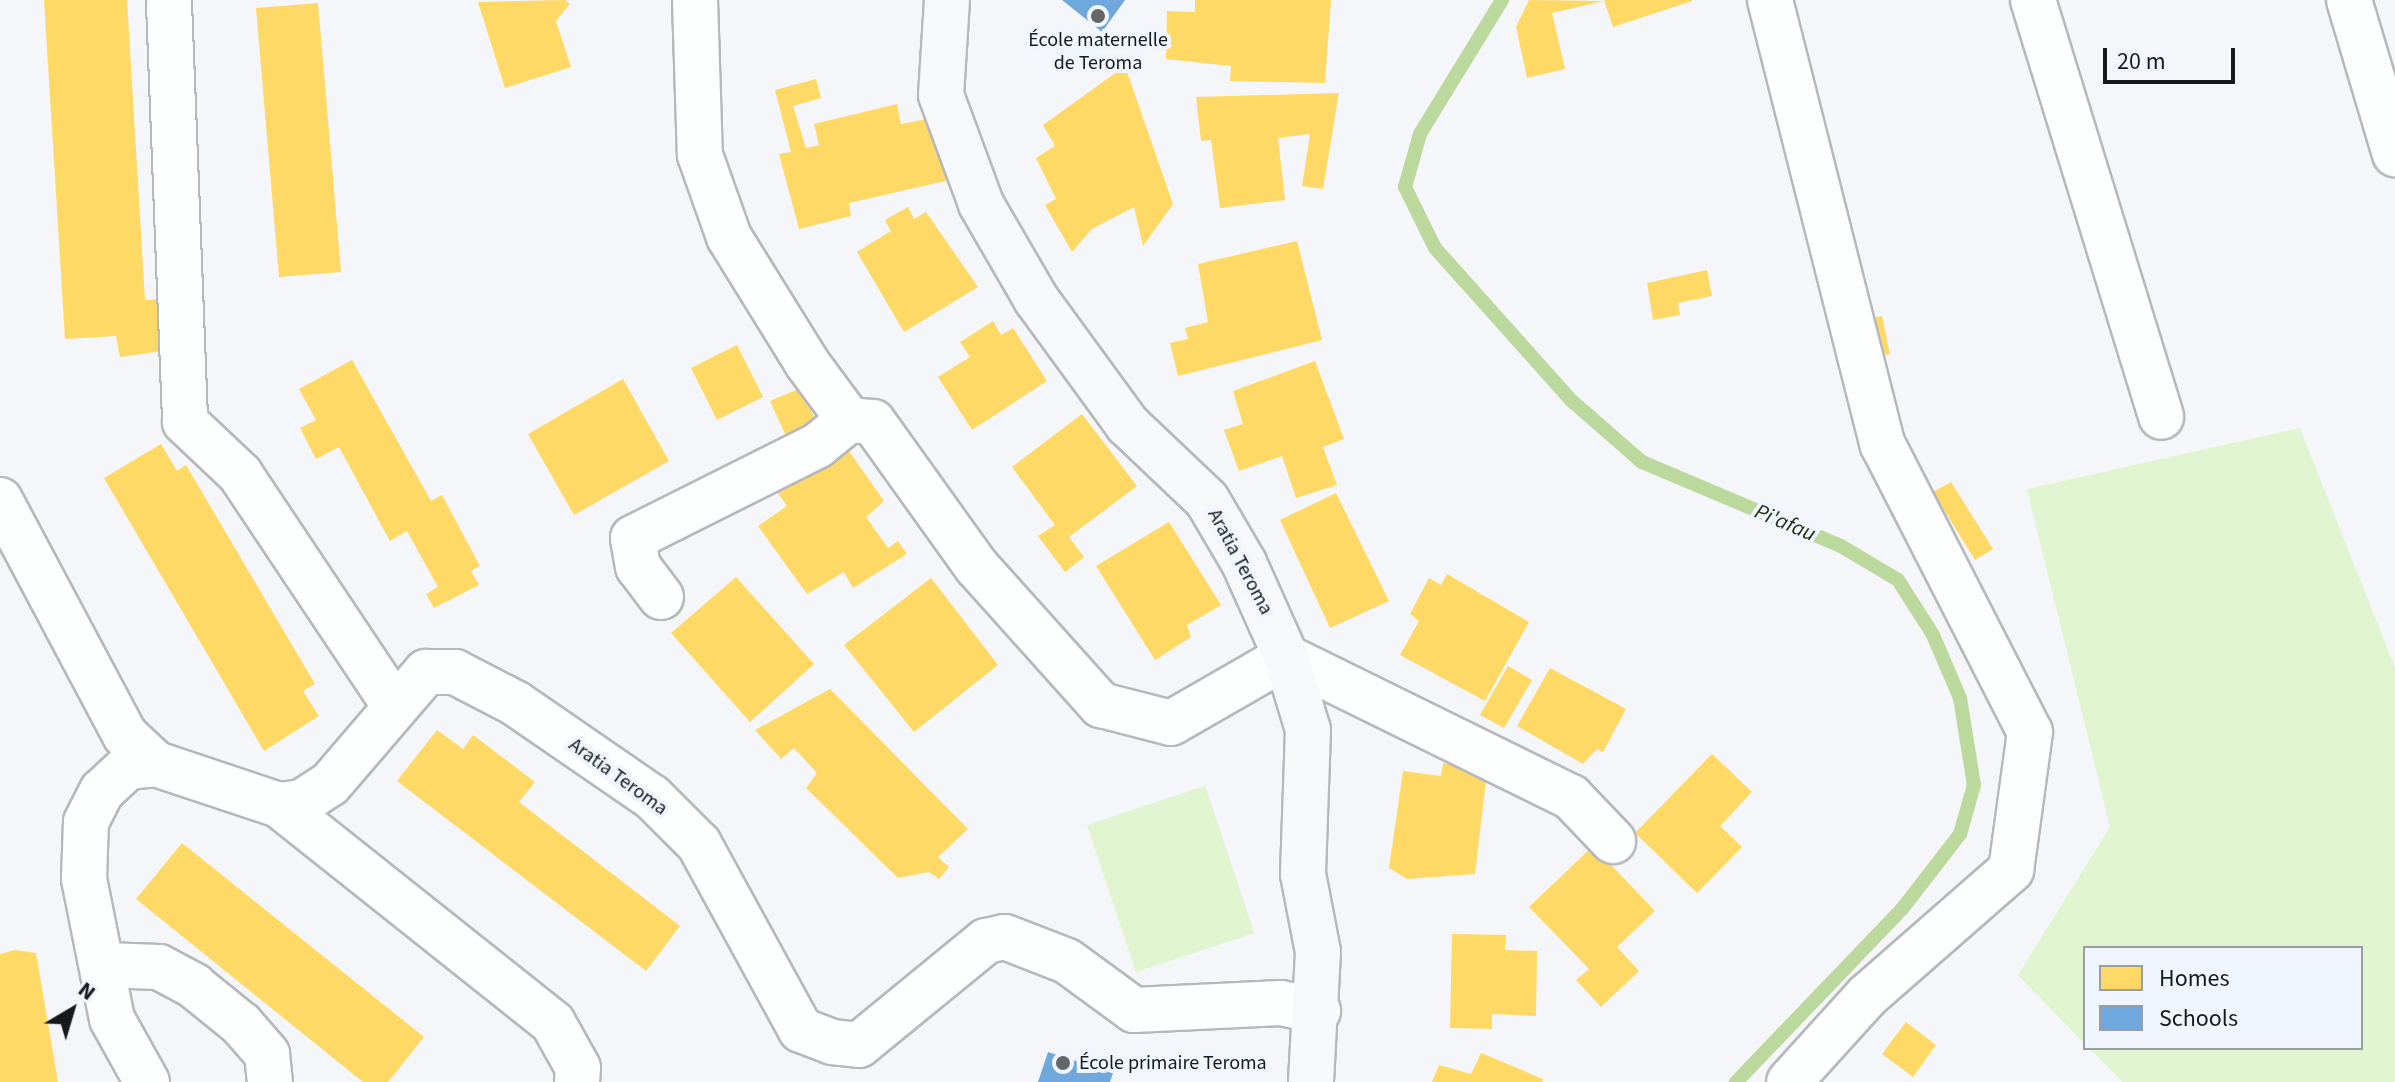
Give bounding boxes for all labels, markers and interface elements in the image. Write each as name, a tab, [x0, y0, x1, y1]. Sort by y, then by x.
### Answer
marker: École maternelle de Teroma	[1089, 7, 1107, 25]
place label: École maternelle de Teroma	[1028, 28, 1168, 75]
scale bar	[2107, 32, 2239, 82]
text: 20 m	[2117, 44, 2166, 79]
water label: Pi'afau	[1751, 498, 1819, 548]
street label: Aratia Teroma	[1202, 505, 1278, 619]
street label: Aratia Teroma	[564, 733, 672, 821]
legend	[2083, 946, 2363, 1050]
text: Homes	[2159, 961, 2230, 996]
north arrow	[32, 970, 112, 1050]
text: N	[71, 974, 102, 1008]
text: Schools	[2159, 1001, 2238, 1036]
place label: École primaire Teroma	[1079, 1051, 1267, 1075]
marker: École primaire Teroma	[1054, 1054, 1072, 1072]

